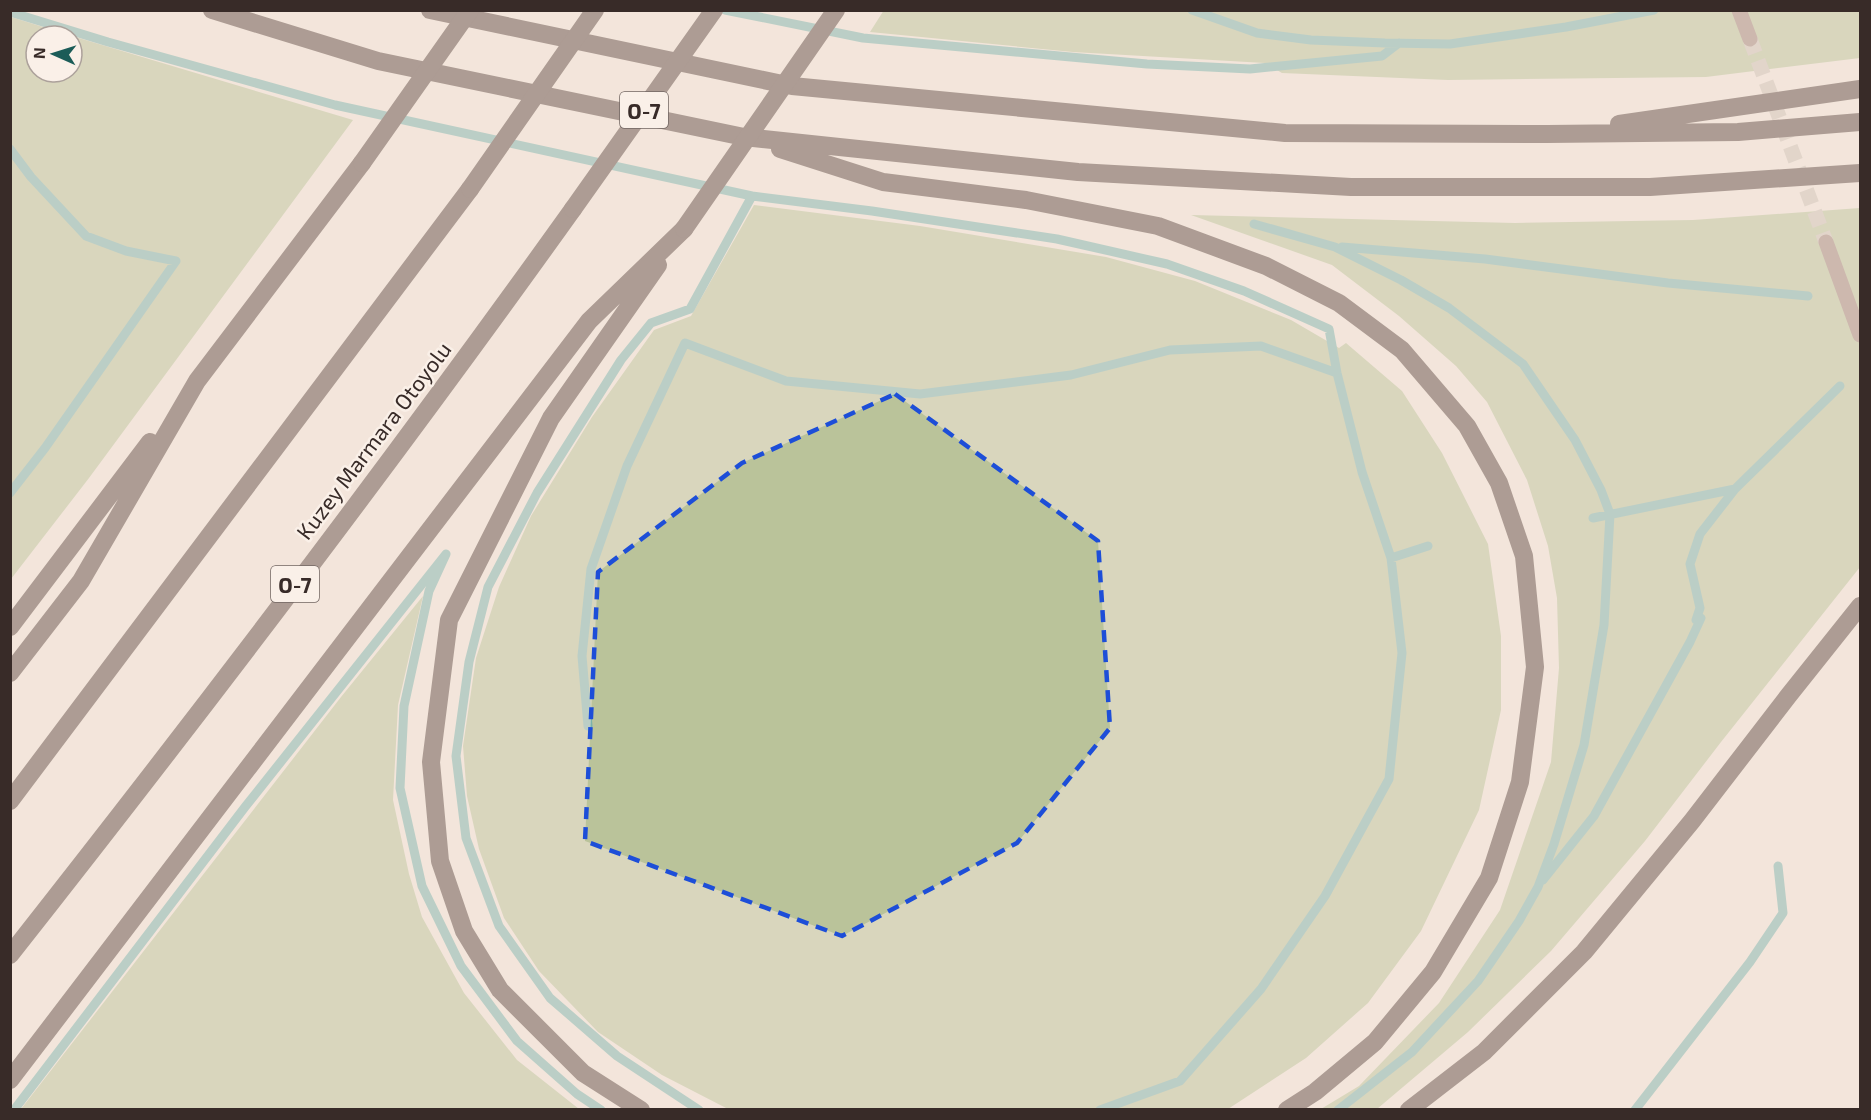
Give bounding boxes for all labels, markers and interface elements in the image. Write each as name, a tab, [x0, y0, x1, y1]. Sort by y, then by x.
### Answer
north arrow	[24, 24, 84, 84]
text: N	[29, 47, 48, 59]
road number: O-7	[620, 92, 668, 128]
street label: Kuzey Marmara Otoyolu	[290, 336, 456, 544]
road number: O-7	[271, 566, 319, 602]

